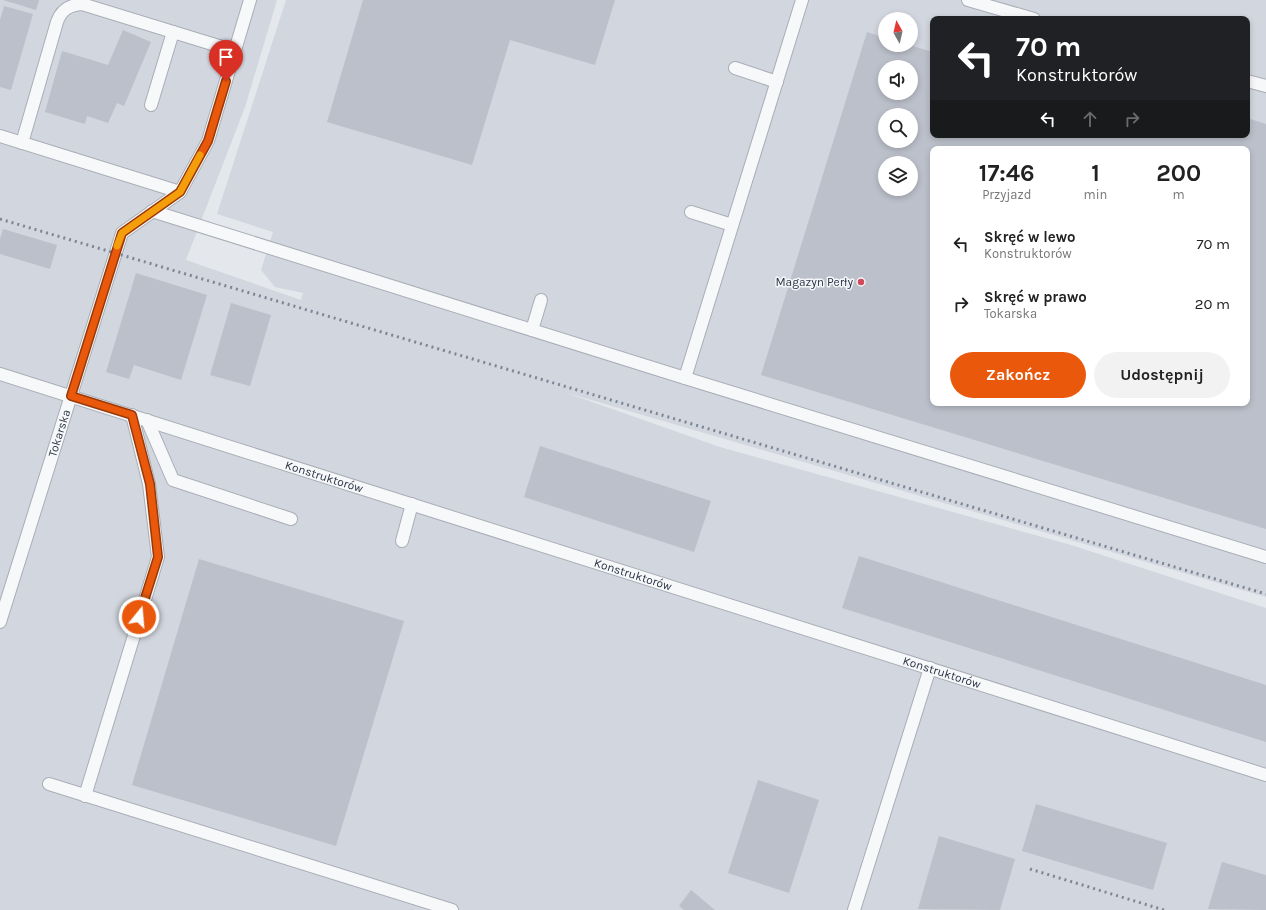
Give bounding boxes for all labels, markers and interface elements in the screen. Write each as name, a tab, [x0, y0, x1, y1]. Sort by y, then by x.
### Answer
north arrow	[878, 12, 918, 52]
map controls	[878, 12, 918, 196]
text: 70 m	[1016, 30, 1081, 63]
icon: left	[950, 32, 1002, 84]
pin	[209, 40, 243, 81]
icon: arrive	[215, 46, 237, 68]
button: sound	[878, 60, 918, 100]
text: Konstruktorów	[1016, 64, 1137, 86]
button: search	[878, 108, 918, 148]
icon: left	[1037, 108, 1059, 130]
icon: ahead	[1079, 108, 1101, 130]
icon: right	[1121, 108, 1143, 130]
button: layers	[878, 156, 918, 196]
text: 17:46	[979, 159, 1035, 187]
text: 1	[1091, 159, 1100, 187]
text: 200	[1156, 159, 1201, 187]
text: Przyjazd	[982, 187, 1031, 202]
text: min	[1084, 187, 1107, 202]
text: m	[1173, 187, 1185, 202]
text: Skręć w lewo	[984, 228, 1076, 246]
icon: left	[950, 233, 972, 255]
text: 70 m	[1196, 235, 1230, 253]
text: Konstruktorów	[984, 246, 1072, 261]
place label: Magazyn Perły	[775, 275, 853, 289]
marker: Magazyn Perły	[856, 277, 866, 287]
text: Skręć w prawo	[984, 288, 1087, 306]
icon: right	[950, 293, 972, 315]
text: 20 m	[1195, 295, 1230, 313]
text: Tokarska	[984, 306, 1037, 321]
button: Zakończ	[950, 352, 1086, 398]
button: Udostępnij	[1094, 352, 1230, 398]
street label: Tokarska	[45, 408, 73, 459]
street label: Konstruktorów	[283, 458, 365, 496]
street label: Konstruktorów	[592, 556, 674, 593]
position arrow	[118, 596, 160, 638]
street label: Konstruktorów	[901, 653, 983, 691]

